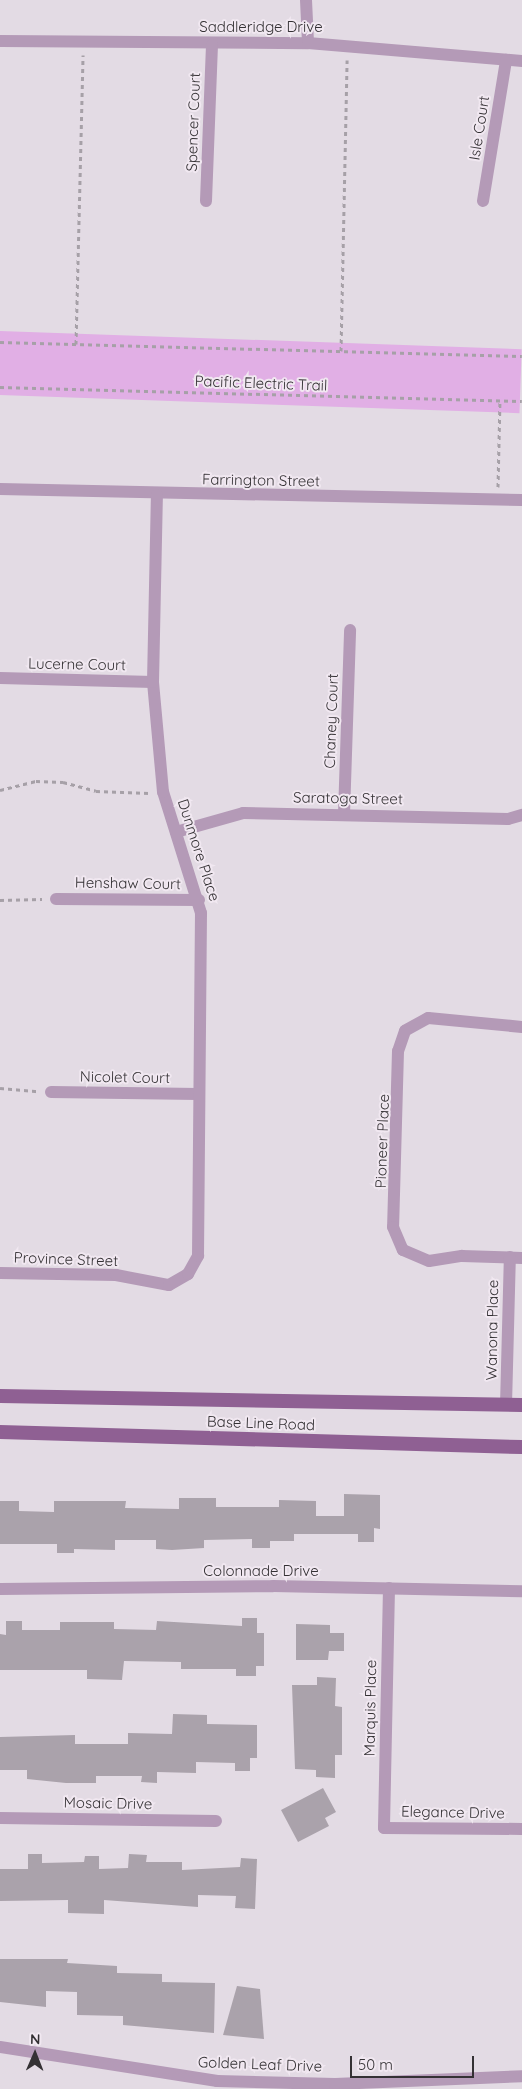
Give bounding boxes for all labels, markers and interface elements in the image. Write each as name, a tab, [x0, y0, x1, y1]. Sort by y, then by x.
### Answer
street label: Saddleridge Drive	[199, 18, 323, 36]
street label: Spencer Court	[182, 72, 204, 172]
street label: Isle Court	[465, 95, 493, 161]
street label: Pacific Electric Trail	[194, 372, 328, 394]
street label: Farrington Street	[202, 470, 320, 490]
street label: Lucerne Court	[28, 654, 126, 674]
street label: Chaney Court	[320, 673, 342, 769]
street label: Saratoga Street	[293, 788, 403, 808]
street label: Dunmore Place	[174, 797, 224, 903]
street label: Henshaw Court	[75, 873, 181, 893]
street label: Nicolet Court	[80, 1067, 170, 1087]
street label: Pioneer Place	[371, 1094, 393, 1188]
street label: Province Street	[13, 1248, 119, 1270]
street label: Wanona Place	[482, 1279, 502, 1381]
street label: Base Line Road	[207, 1412, 315, 1434]
street label: Colonnade Drive	[203, 1562, 319, 1580]
street label: Marquis Place	[360, 1660, 380, 1756]
street label: Mosaic Drive	[63, 1793, 153, 1813]
street label: Elegance Drive	[401, 1802, 505, 1822]
north arrow	[10, 2029, 60, 2079]
text: N	[30, 2030, 41, 2048]
scale bar	[352, 2046, 476, 2078]
street label: Golden Leaf Drive	[198, 2053, 322, 2075]
text: 50 m	[358, 2055, 393, 2074]

